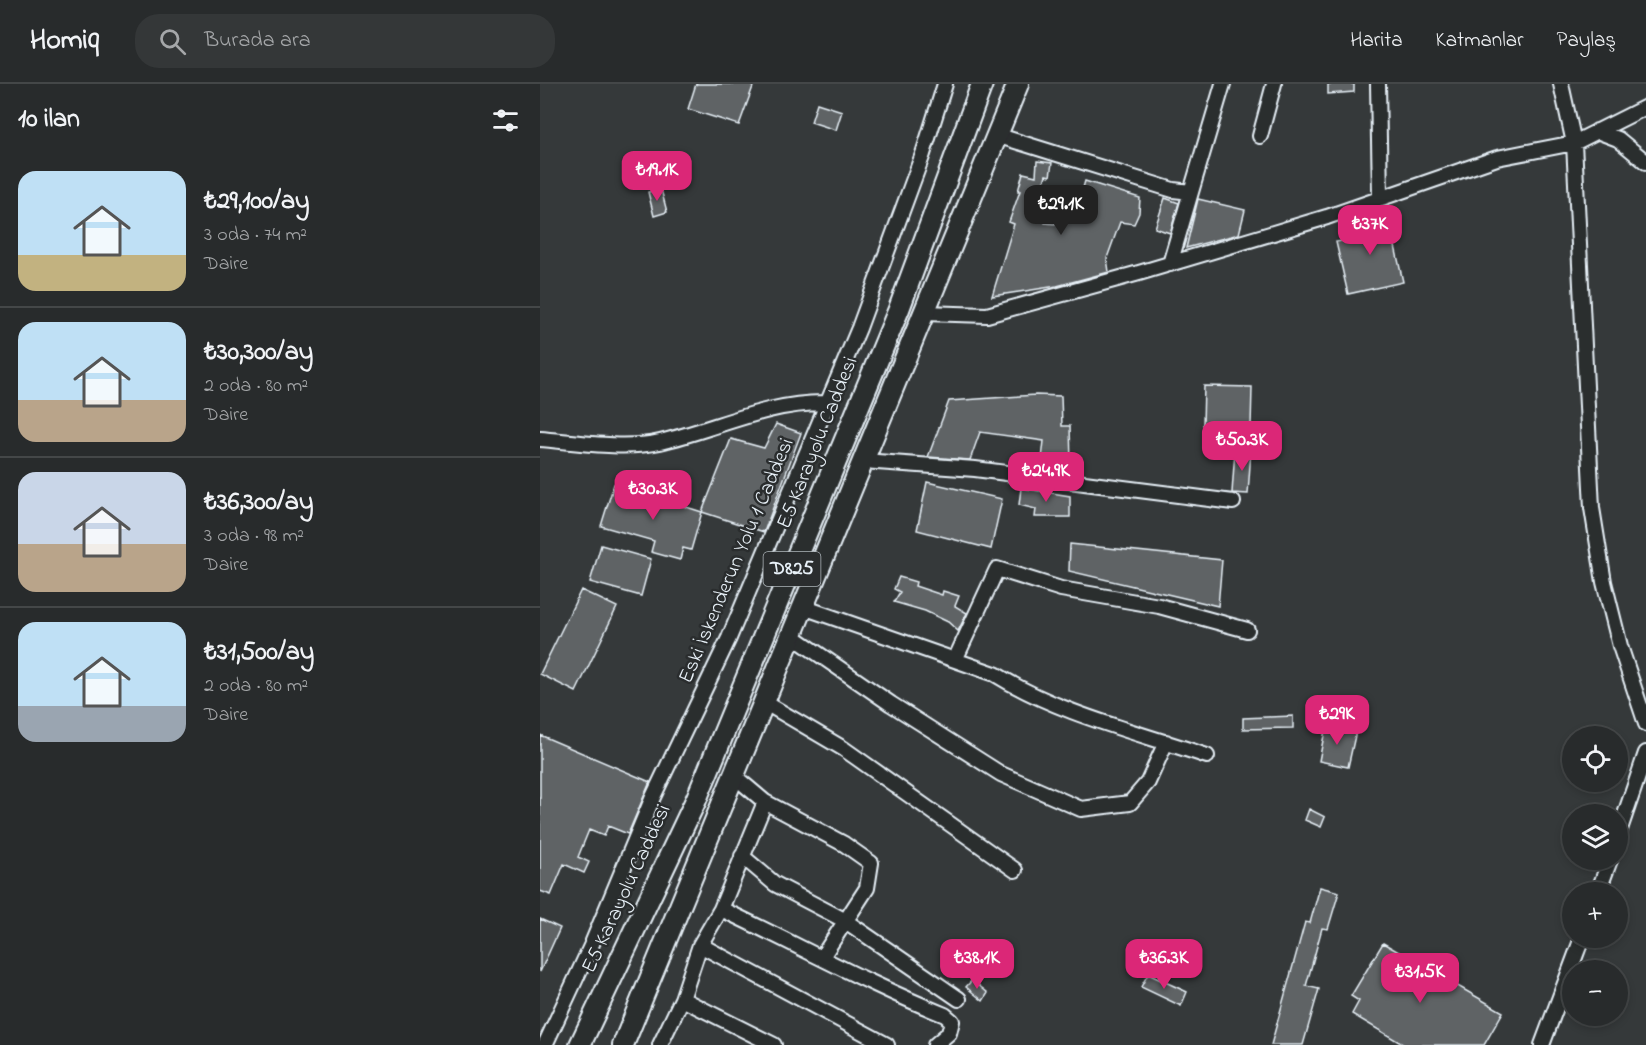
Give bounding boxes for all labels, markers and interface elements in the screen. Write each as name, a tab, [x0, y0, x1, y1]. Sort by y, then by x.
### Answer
search box	[135, 14, 555, 68]
text: Homiq	[30, 21, 99, 62]
icon: search	[156, 25, 189, 58]
text: Burada ara	[204, 25, 311, 57]
text: Harita	[1350, 26, 1403, 56]
text: Katmanlar	[1436, 26, 1524, 56]
text: Paylaş	[1557, 26, 1616, 56]
text: 10 ilan	[18, 101, 80, 139]
icon: filters	[489, 104, 522, 137]
pin: ₺19.1K	[608, 151, 706, 202]
text: ₺19.1K	[636, 156, 678, 185]
text: ₺29,100/ay	[204, 183, 309, 221]
pin: ₺29.1K	[1012, 185, 1110, 236]
text: ₺29.1K	[1038, 190, 1084, 219]
icon: home	[66, 195, 138, 267]
pin: ₺37K	[1334, 205, 1406, 256]
text: ₺37K	[1352, 210, 1388, 239]
text: 3 oda · 74 m²	[204, 221, 307, 250]
text: Daire	[204, 250, 248, 279]
text: ₺30,300/ay	[204, 334, 313, 372]
icon: home	[66, 346, 138, 418]
street label: E5 Karayolu Caddesi	[770, 353, 868, 534]
text: 2 oda · 80 m²	[204, 372, 308, 401]
text: Daire	[204, 401, 248, 430]
pin: ₺50.3K	[1193, 421, 1291, 472]
text: ₺50.3K	[1216, 426, 1268, 455]
street label: Eski İskenderun Yolu 1 Caddesi	[672, 434, 802, 688]
pin: ₺24.9K	[997, 452, 1095, 503]
text: ₺24.9K	[1022, 457, 1070, 486]
pin: ₺30.3K	[604, 470, 702, 521]
text: ₺30.3K	[629, 475, 677, 504]
text: ₺36,300/ay	[204, 484, 313, 522]
icon: home	[66, 496, 138, 568]
text: 3 oda · 98 m²	[204, 522, 304, 551]
text: Daire	[204, 551, 248, 580]
road number: D825	[764, 552, 820, 586]
text: ₺31,500/ay	[204, 634, 314, 672]
icon: home	[66, 646, 138, 718]
text: 2 oda · 80 m²	[204, 672, 308, 701]
pin: ₺29K	[1301, 695, 1373, 746]
text: ₺29K	[1319, 700, 1355, 729]
text: Daire	[204, 701, 248, 730]
map controls	[1562, 726, 1628, 1026]
button: locate	[1562, 726, 1628, 792]
street label: E5 Karayolu Caddesi	[575, 800, 681, 979]
button: layers	[1562, 804, 1628, 870]
button: +	[1562, 882, 1628, 948]
pin: ₺38.1K	[928, 939, 1026, 990]
pin: ₺36.3K	[1115, 939, 1213, 990]
text: ₺38.1K	[954, 944, 1000, 973]
text: ₺36.3K	[1139, 944, 1189, 973]
pin: ₺31.5K	[1371, 953, 1469, 1004]
text: ₺31.5K	[1395, 958, 1445, 987]
button: −	[1562, 960, 1628, 1026]

